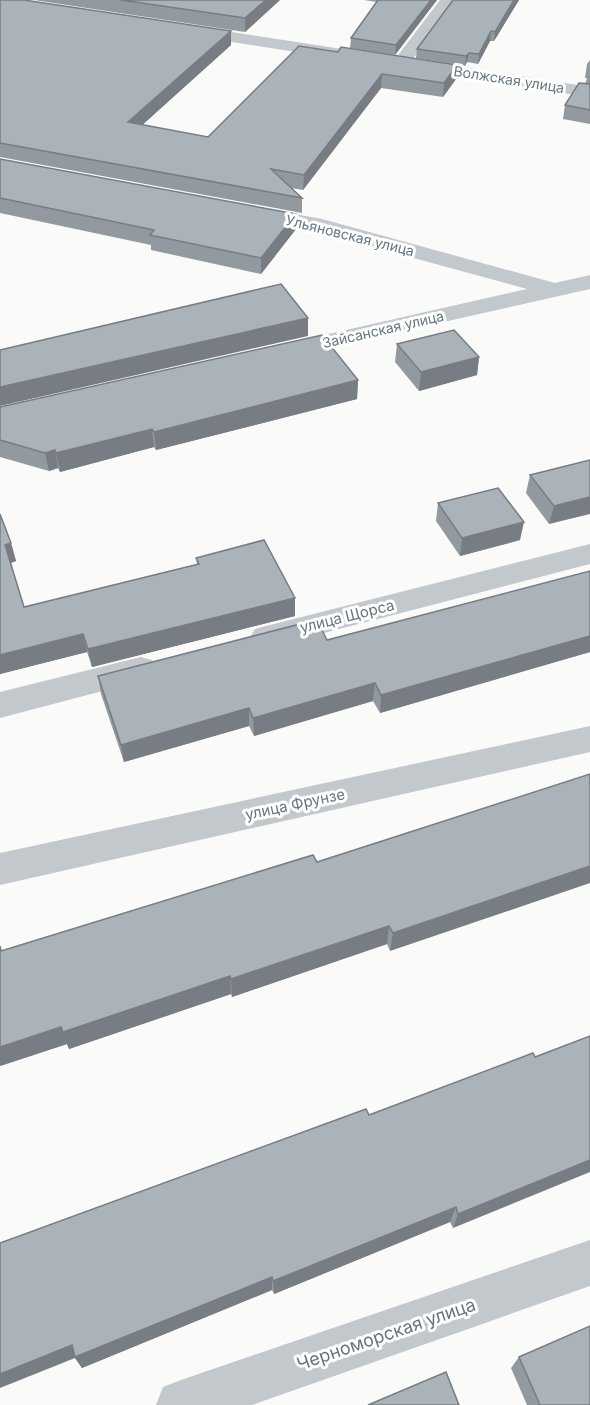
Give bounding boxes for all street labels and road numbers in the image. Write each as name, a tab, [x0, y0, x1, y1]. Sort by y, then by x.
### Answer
street label: Волжская улица	[453, 62, 565, 96]
street label: Ульяновская улица	[284, 211, 416, 259]
street label: Зайсанская улица	[321, 307, 445, 351]
street label: улица Щорса	[298, 595, 396, 637]
street label: улица Фрунзе	[243, 784, 347, 824]
street label: Черноморская улица	[294, 1294, 478, 1374]

